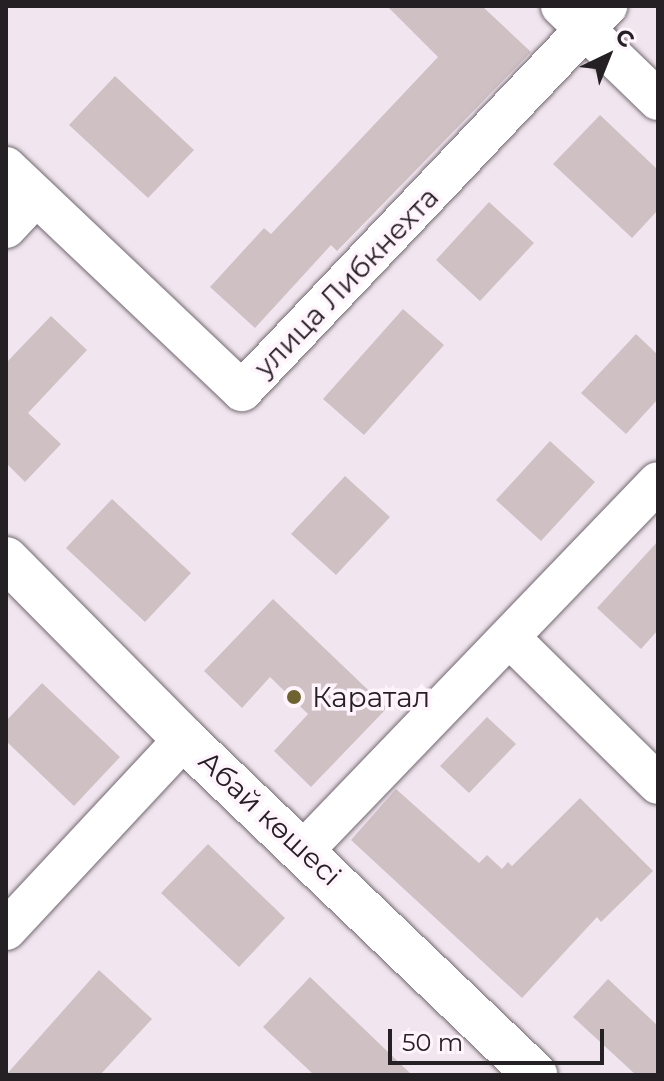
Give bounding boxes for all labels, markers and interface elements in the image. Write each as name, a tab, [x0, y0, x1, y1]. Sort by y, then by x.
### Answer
north arrow	[568, 16, 648, 96]
text: С	[610, 23, 640, 53]
street label: улица Либкнехта	[247, 180, 445, 384]
place label: Каратал	[312, 680, 430, 714]
marker: Каратал	[283, 686, 305, 708]
street label: Абай көшесі	[192, 744, 348, 892]
scale bar	[392, 1013, 608, 1063]
text: 50 m	[402, 1028, 463, 1057]

